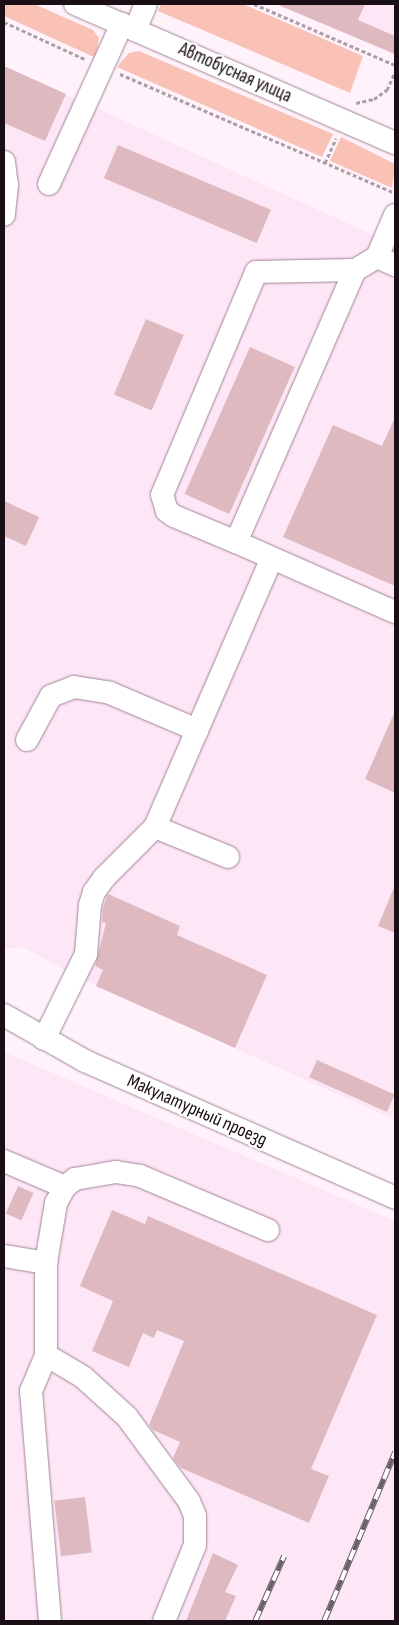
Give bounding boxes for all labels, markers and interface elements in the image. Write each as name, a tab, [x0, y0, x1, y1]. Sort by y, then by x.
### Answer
street label: Автобусная улица	[175, 38, 295, 108]
street label: Макулатурный проезд	[124, 1070, 270, 1152]

